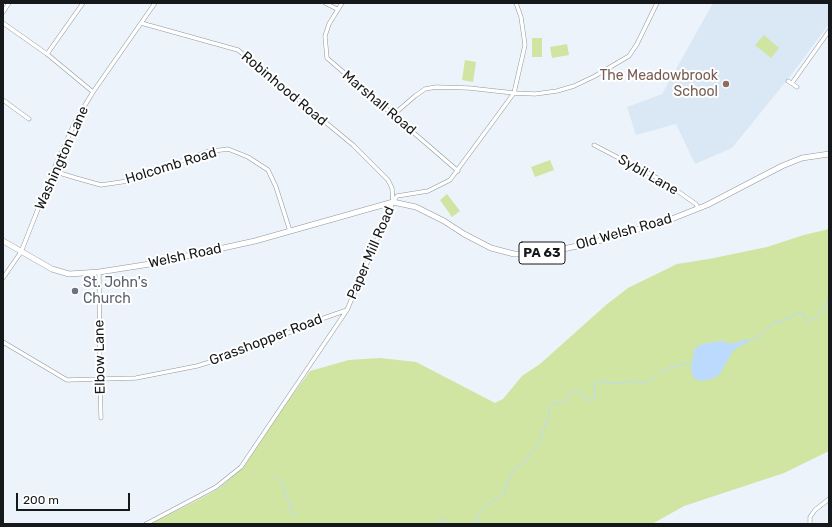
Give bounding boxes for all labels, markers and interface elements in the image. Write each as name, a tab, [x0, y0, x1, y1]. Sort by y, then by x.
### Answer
street label: Robinhood Road	[238, 48, 330, 130]
street label: Marshall Road	[339, 67, 419, 139]
place label: The Meadowbrook School	[599, 68, 718, 100]
marker: The Meadowbrook School	[721, 79, 731, 89]
street label: Washington Lane	[32, 103, 92, 213]
street label: Holcomb Road	[123, 144, 219, 188]
street label: Sybil Lane	[615, 151, 681, 199]
street label: Paper Mill Road	[344, 204, 398, 302]
street label: Old Welsh Road	[574, 210, 674, 254]
street label: Welsh Road	[147, 240, 223, 272]
road number: PA 63	[519, 242, 565, 264]
place label: St. John's Church	[83, 275, 148, 308]
marker: St. John's Church	[70, 286, 80, 296]
street label: Grasshopper Road	[207, 311, 325, 369]
street label: Elbow Lane	[91, 320, 109, 394]
scale bar	[18, 485, 132, 511]
text: 200 m	[23, 493, 59, 507]

